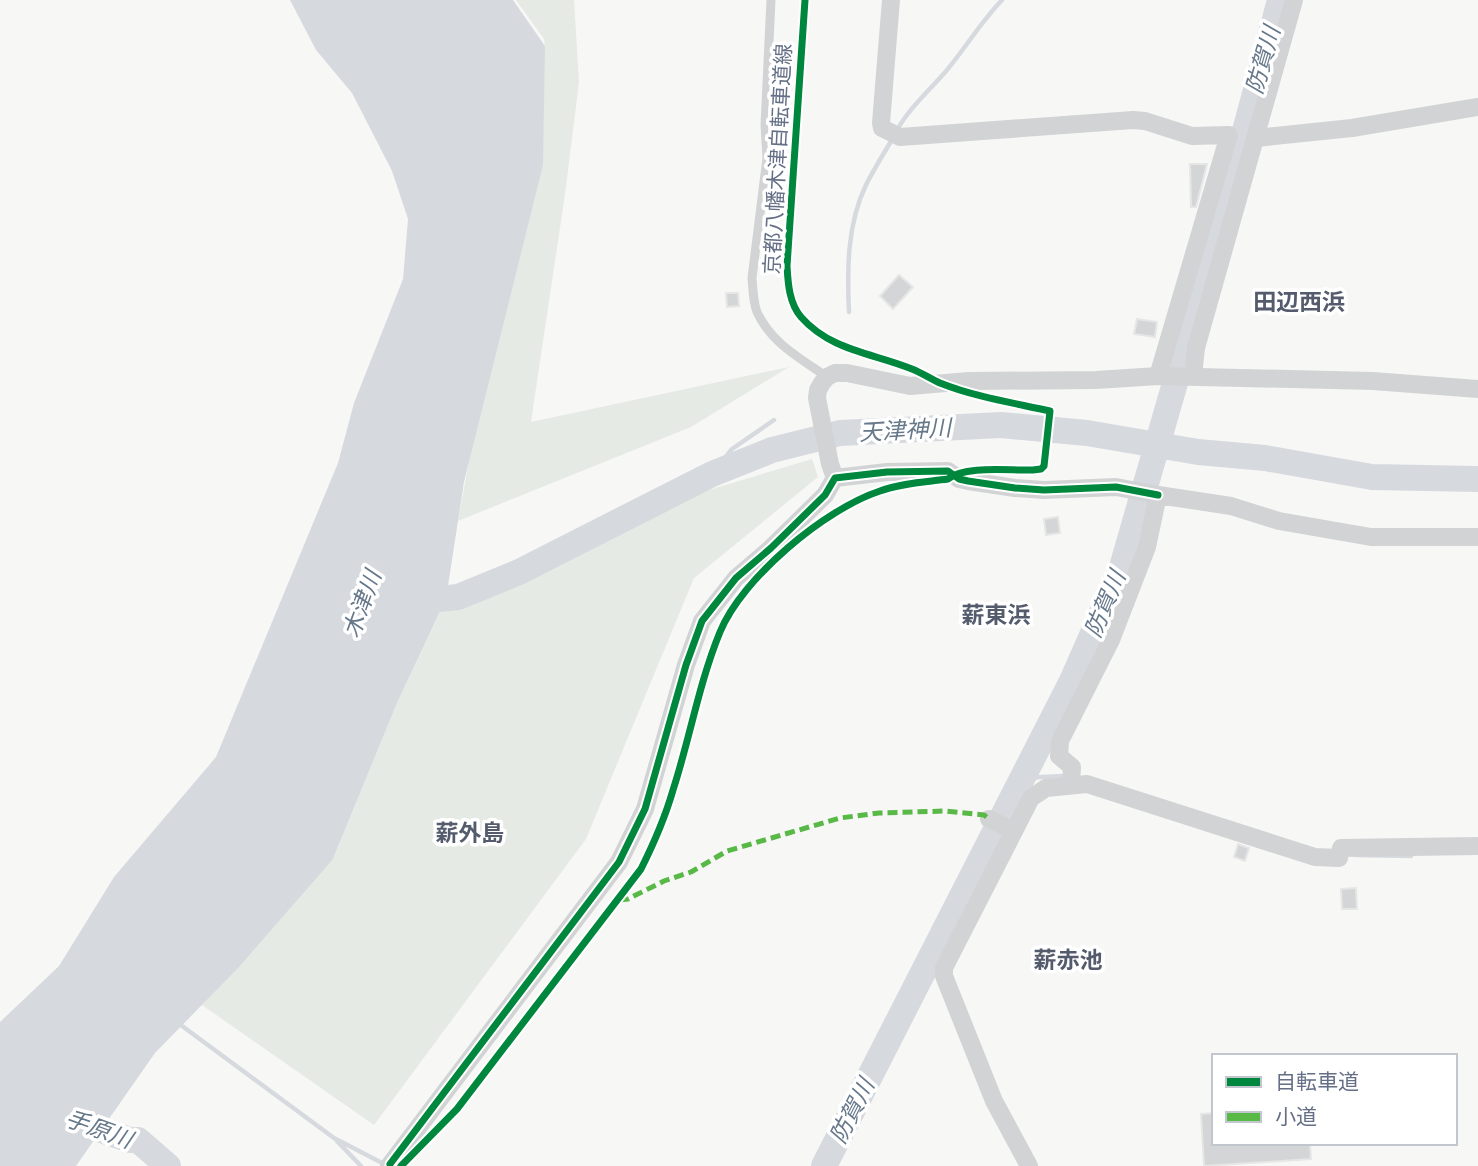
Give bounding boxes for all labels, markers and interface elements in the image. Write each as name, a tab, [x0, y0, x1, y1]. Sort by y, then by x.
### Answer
water label: 防賀川	[1241, 20, 1286, 97]
street label: 京都八幡木津自転車道線	[760, 43, 795, 275]
district label: 田辺西浜	[1253, 289, 1345, 315]
water label: 天津神川	[858, 414, 955, 445]
water label: 木津川	[338, 564, 387, 641]
water label: 防賀川	[1080, 564, 1132, 641]
district label: 薪東浜	[962, 602, 1031, 628]
district label: 薪外島	[436, 820, 505, 846]
district label: 薪赤池	[1034, 947, 1103, 973]
legend	[1212, 1054, 1457, 1145]
text: 自転車道	[1275, 1070, 1359, 1093]
water label: 防賀川	[825, 1072, 881, 1148]
water label: 手原川	[62, 1105, 139, 1154]
text: 小道	[1275, 1105, 1317, 1128]

